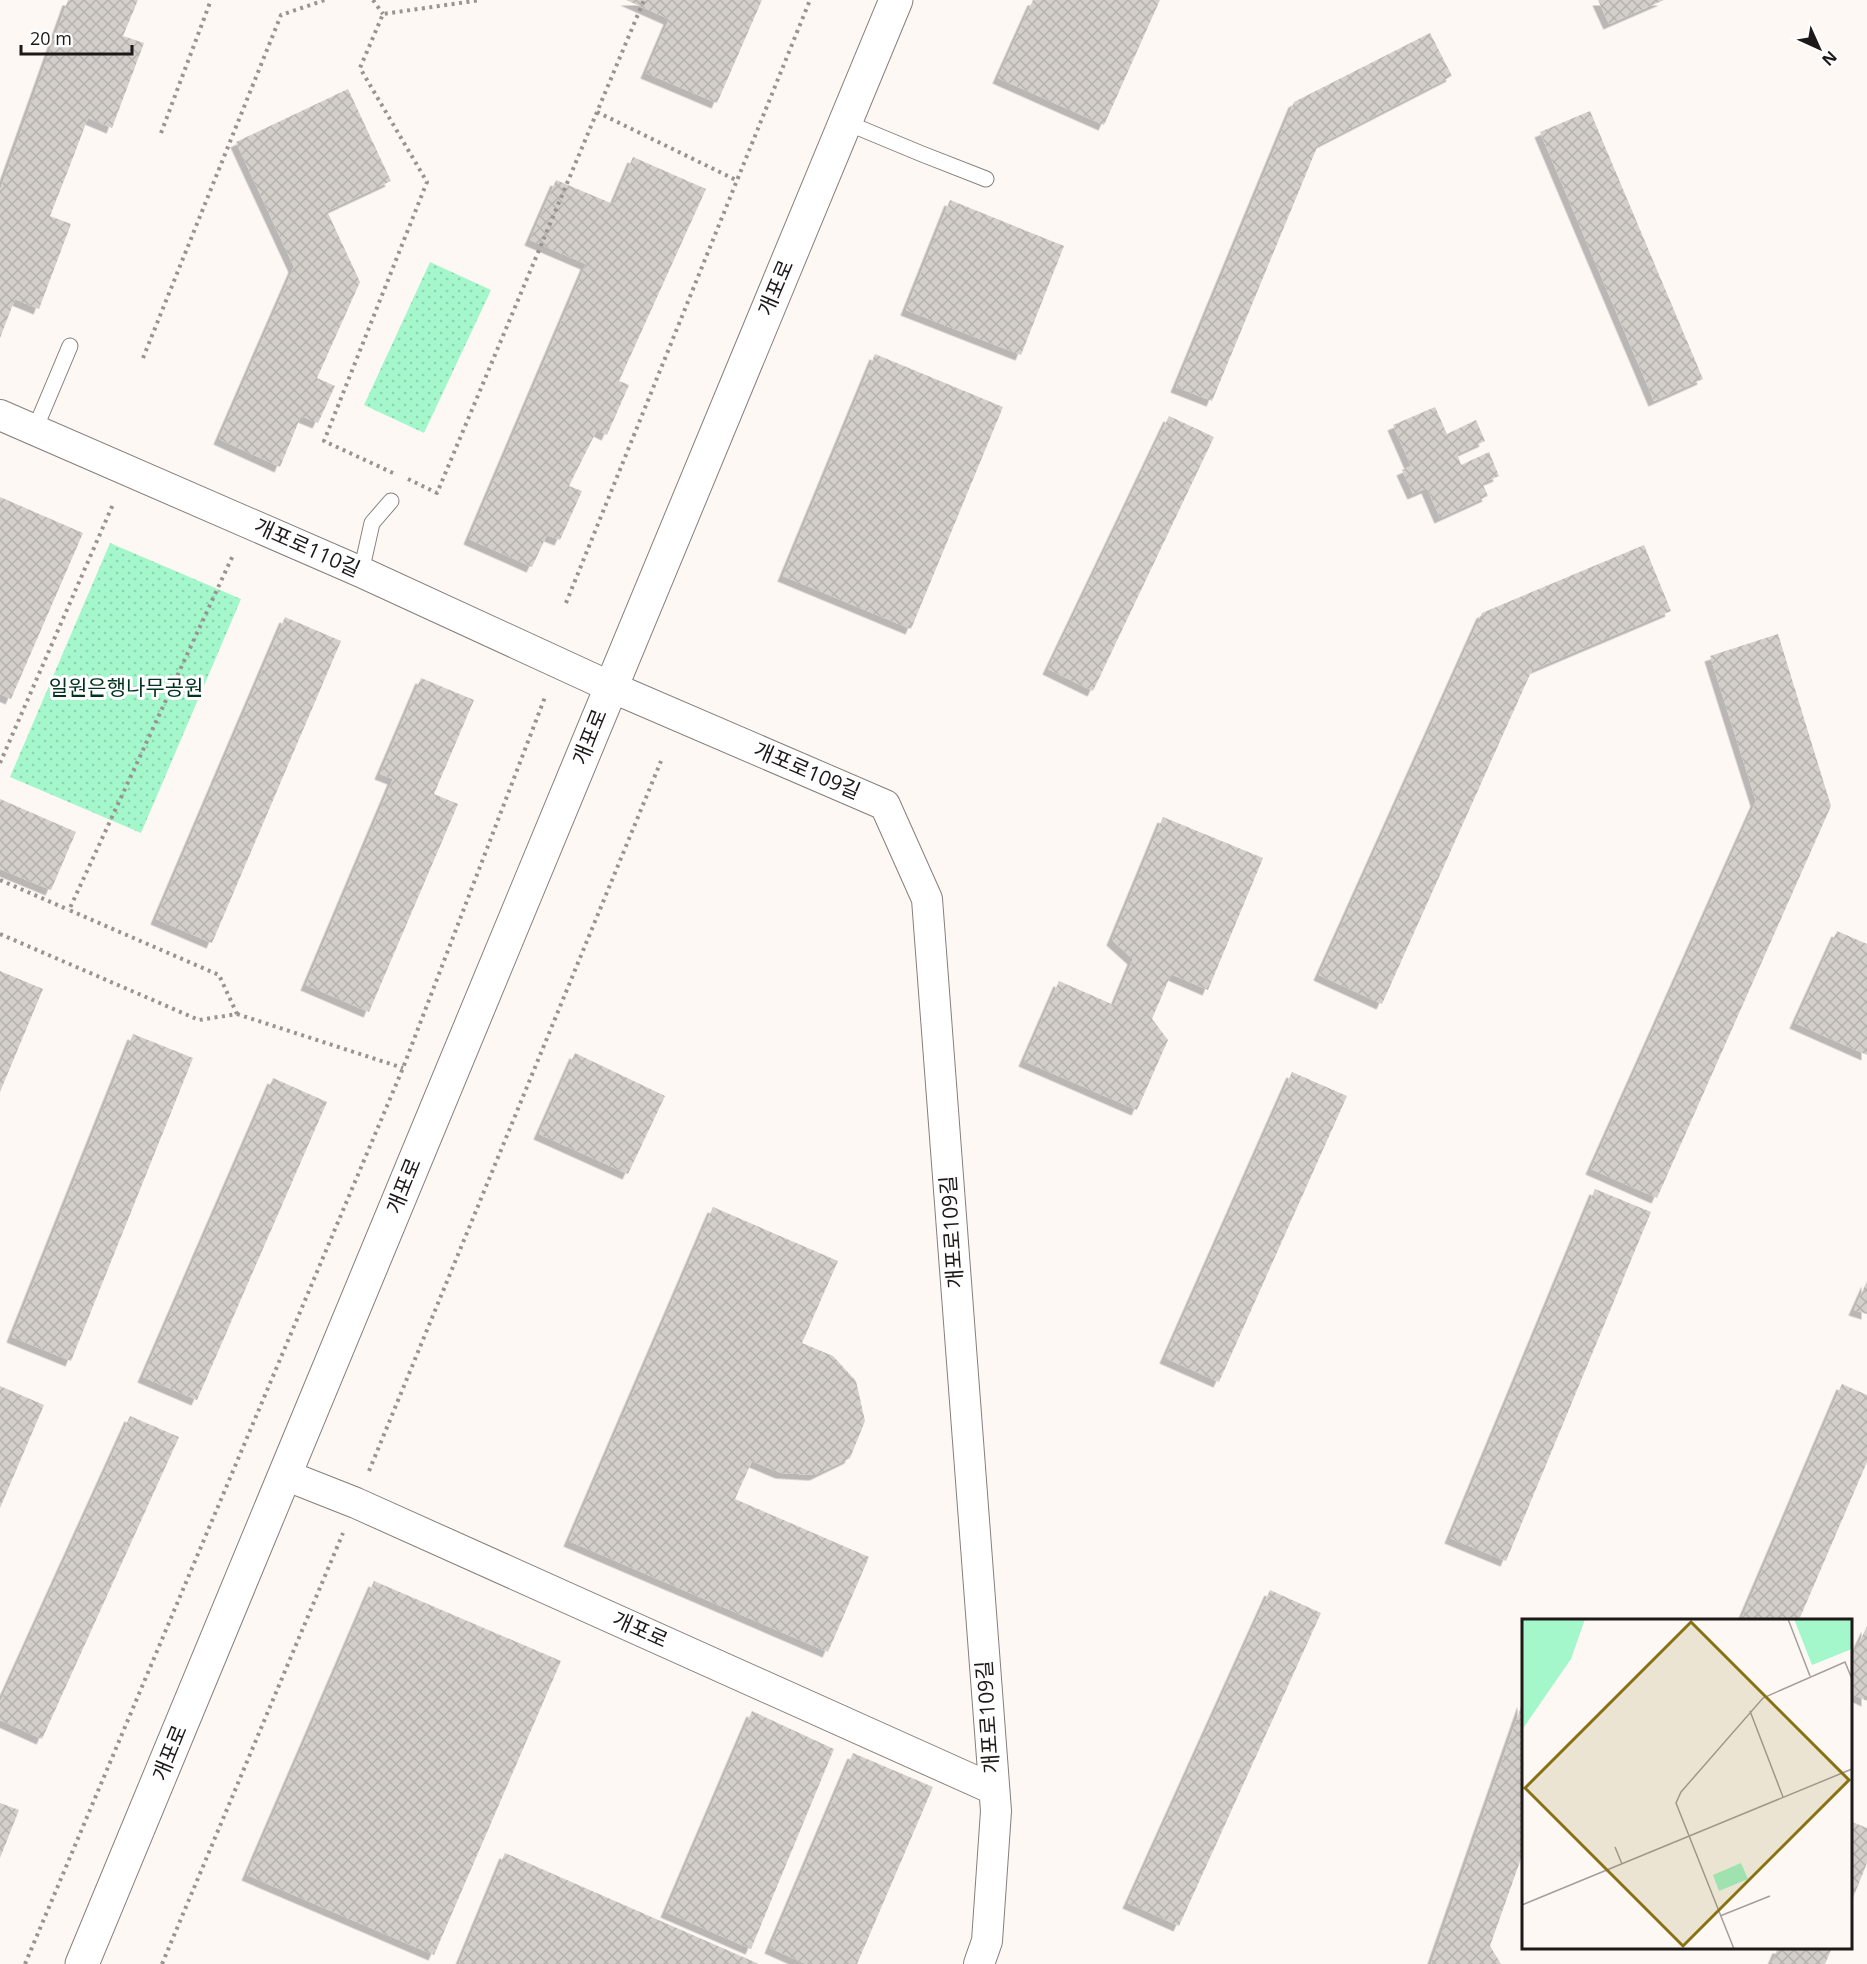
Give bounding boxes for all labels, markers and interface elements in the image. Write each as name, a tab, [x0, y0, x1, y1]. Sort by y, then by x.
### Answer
scale bar	[21, 18, 132, 56]
north arrow	[1789, 18, 1849, 78]
text: 20 m	[30, 26, 72, 50]
text: N	[1817, 46, 1842, 71]
street label: 개포로	[751, 255, 799, 320]
street label: 개포로110길	[250, 511, 365, 583]
park label: 일원은행나무공원	[49, 673, 203, 701]
street label: 개포로	[565, 705, 613, 769]
street label: 개포로109길	[750, 735, 865, 805]
street label: 개포로	[379, 1154, 427, 1218]
street label: 개포로109길	[933, 1175, 969, 1290]
street label: 개포로	[608, 1605, 673, 1654]
inset map	[1522, 1619, 1852, 1949]
street label: 개포로109길	[969, 1660, 1005, 1775]
street label: 개포로	[145, 1721, 193, 1785]

